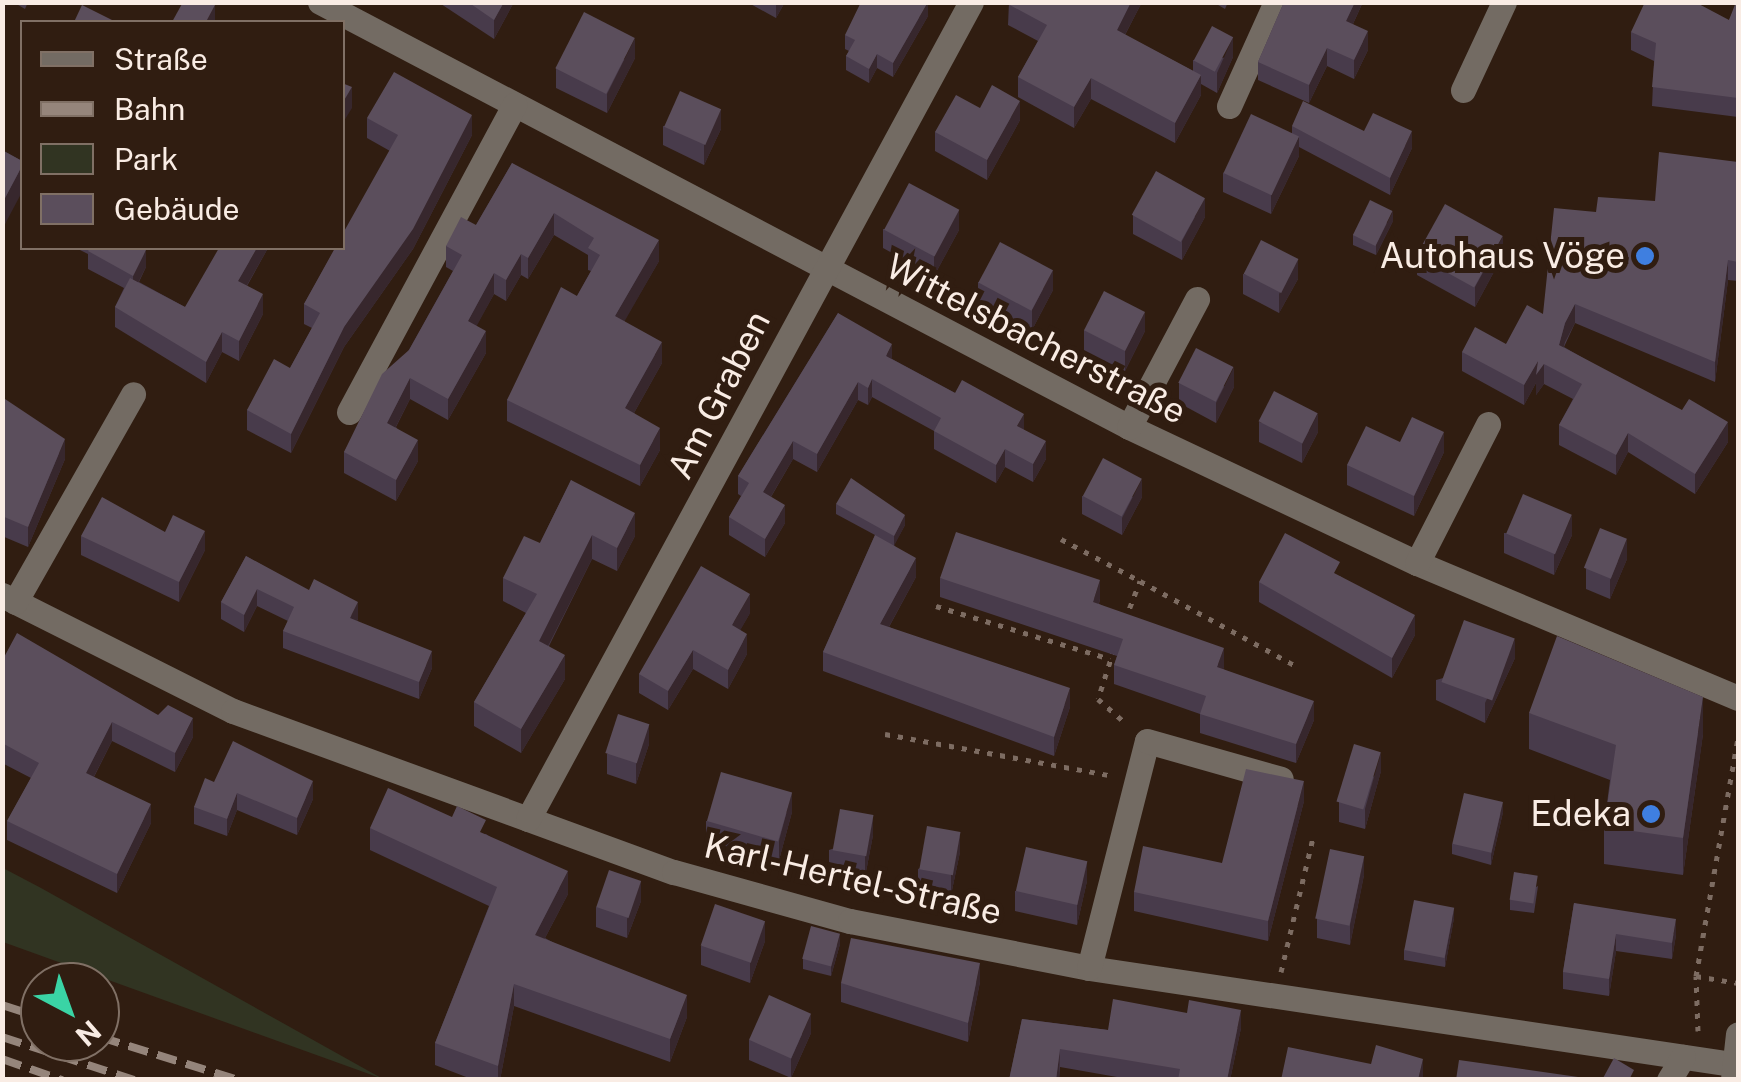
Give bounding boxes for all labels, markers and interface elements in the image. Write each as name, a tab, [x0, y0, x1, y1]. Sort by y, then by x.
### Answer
legend	[20, 20, 345, 250]
text: Straße	[114, 41, 208, 77]
text: Bahn	[114, 91, 185, 127]
text: Park	[114, 141, 178, 177]
text: Gebäude	[114, 191, 240, 227]
place label: Autohaus Vöge	[1379, 235, 1625, 277]
street label: Wittelsbacherstraße	[879, 245, 1193, 433]
marker: Autohaus Vöge	[1634, 245, 1656, 267]
street label: Am Graben	[659, 304, 779, 486]
place label: Edeka	[1530, 793, 1631, 835]
marker: Edeka	[1640, 803, 1662, 825]
street label: Karl-Hertel-Straße	[700, 824, 1006, 934]
north arrow	[20, 962, 120, 1062]
text: N	[70, 1014, 108, 1053]

